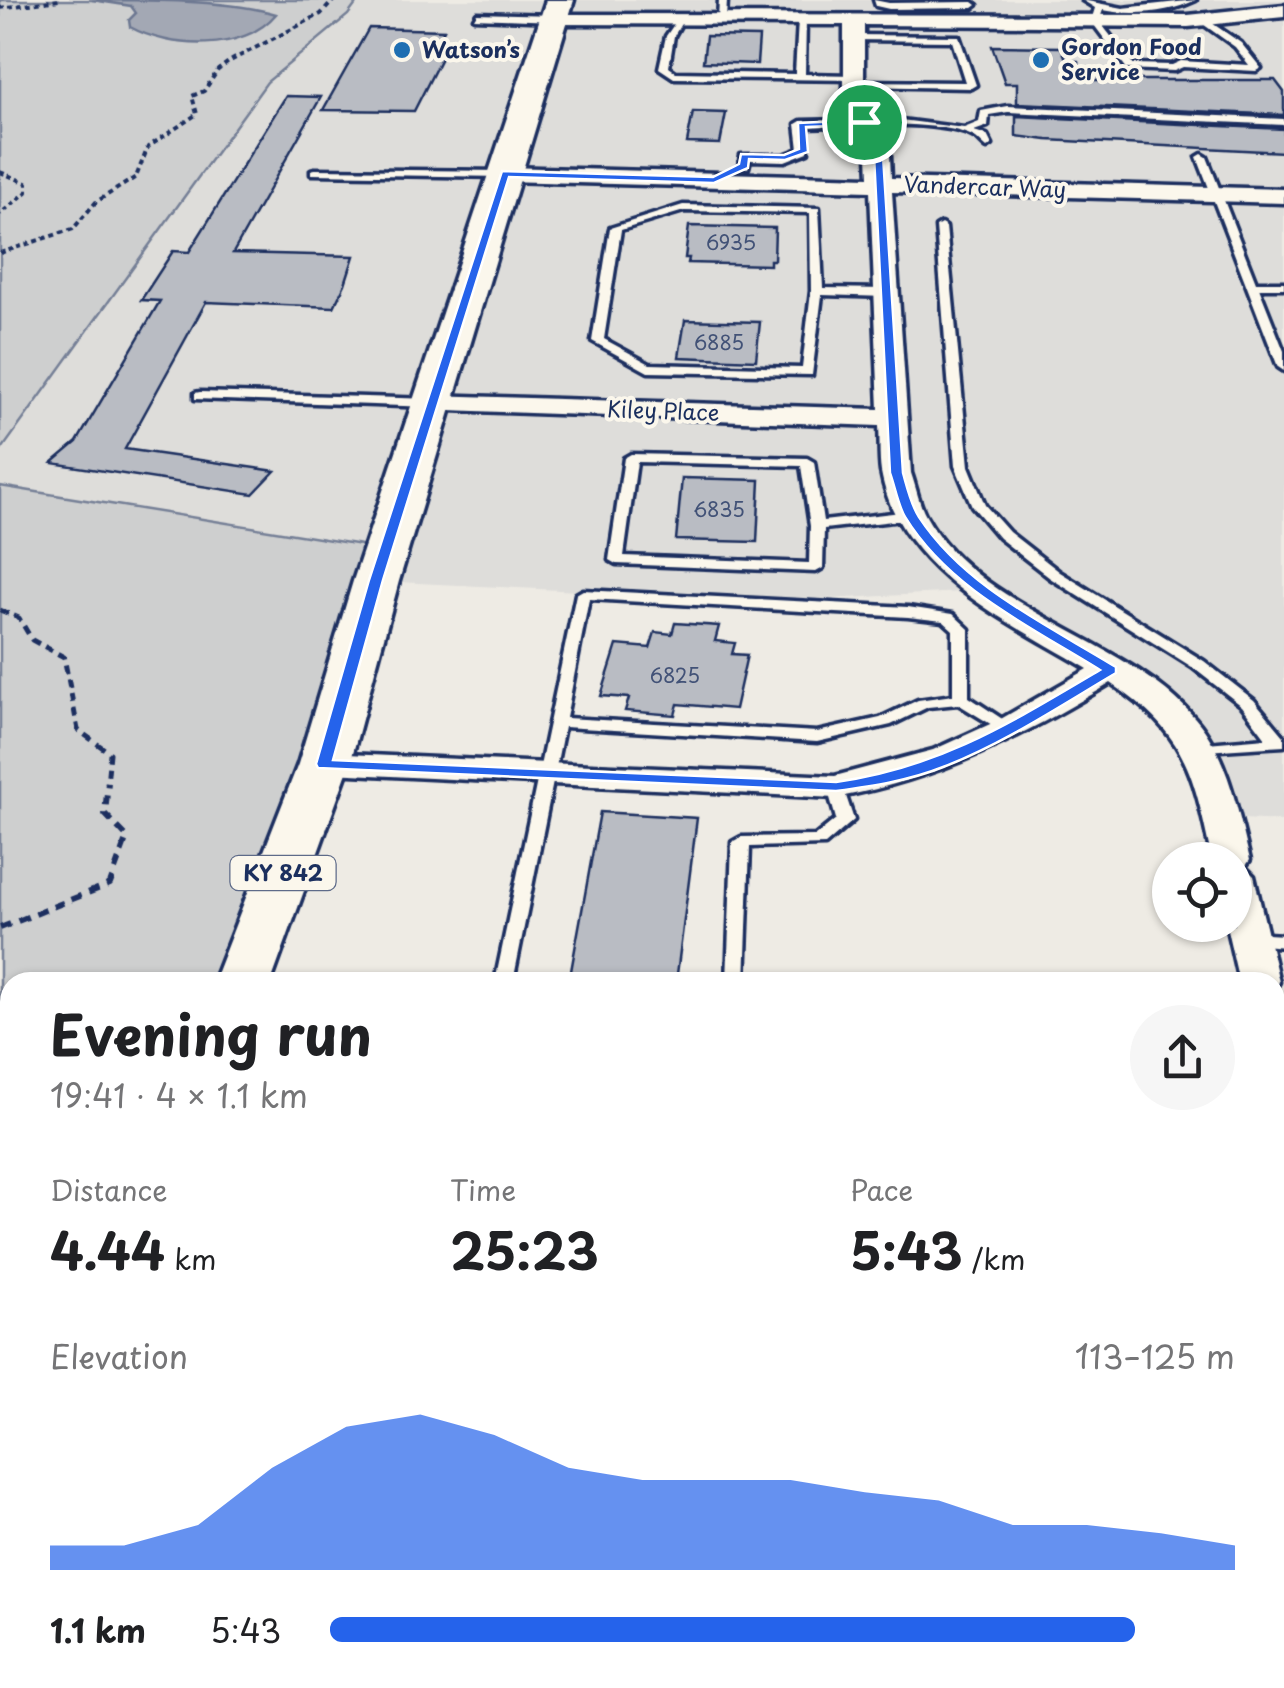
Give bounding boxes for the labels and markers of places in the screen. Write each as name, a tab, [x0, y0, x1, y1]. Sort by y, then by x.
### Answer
place label: Gordon Food Service	[1061, 29, 1202, 87]
place label: Watson’s	[422, 32, 520, 65]
marker: Watson’s	[391, 39, 413, 61]
marker: Gordon Food Service	[1030, 49, 1052, 71]
pin	[822, 80, 907, 165]

